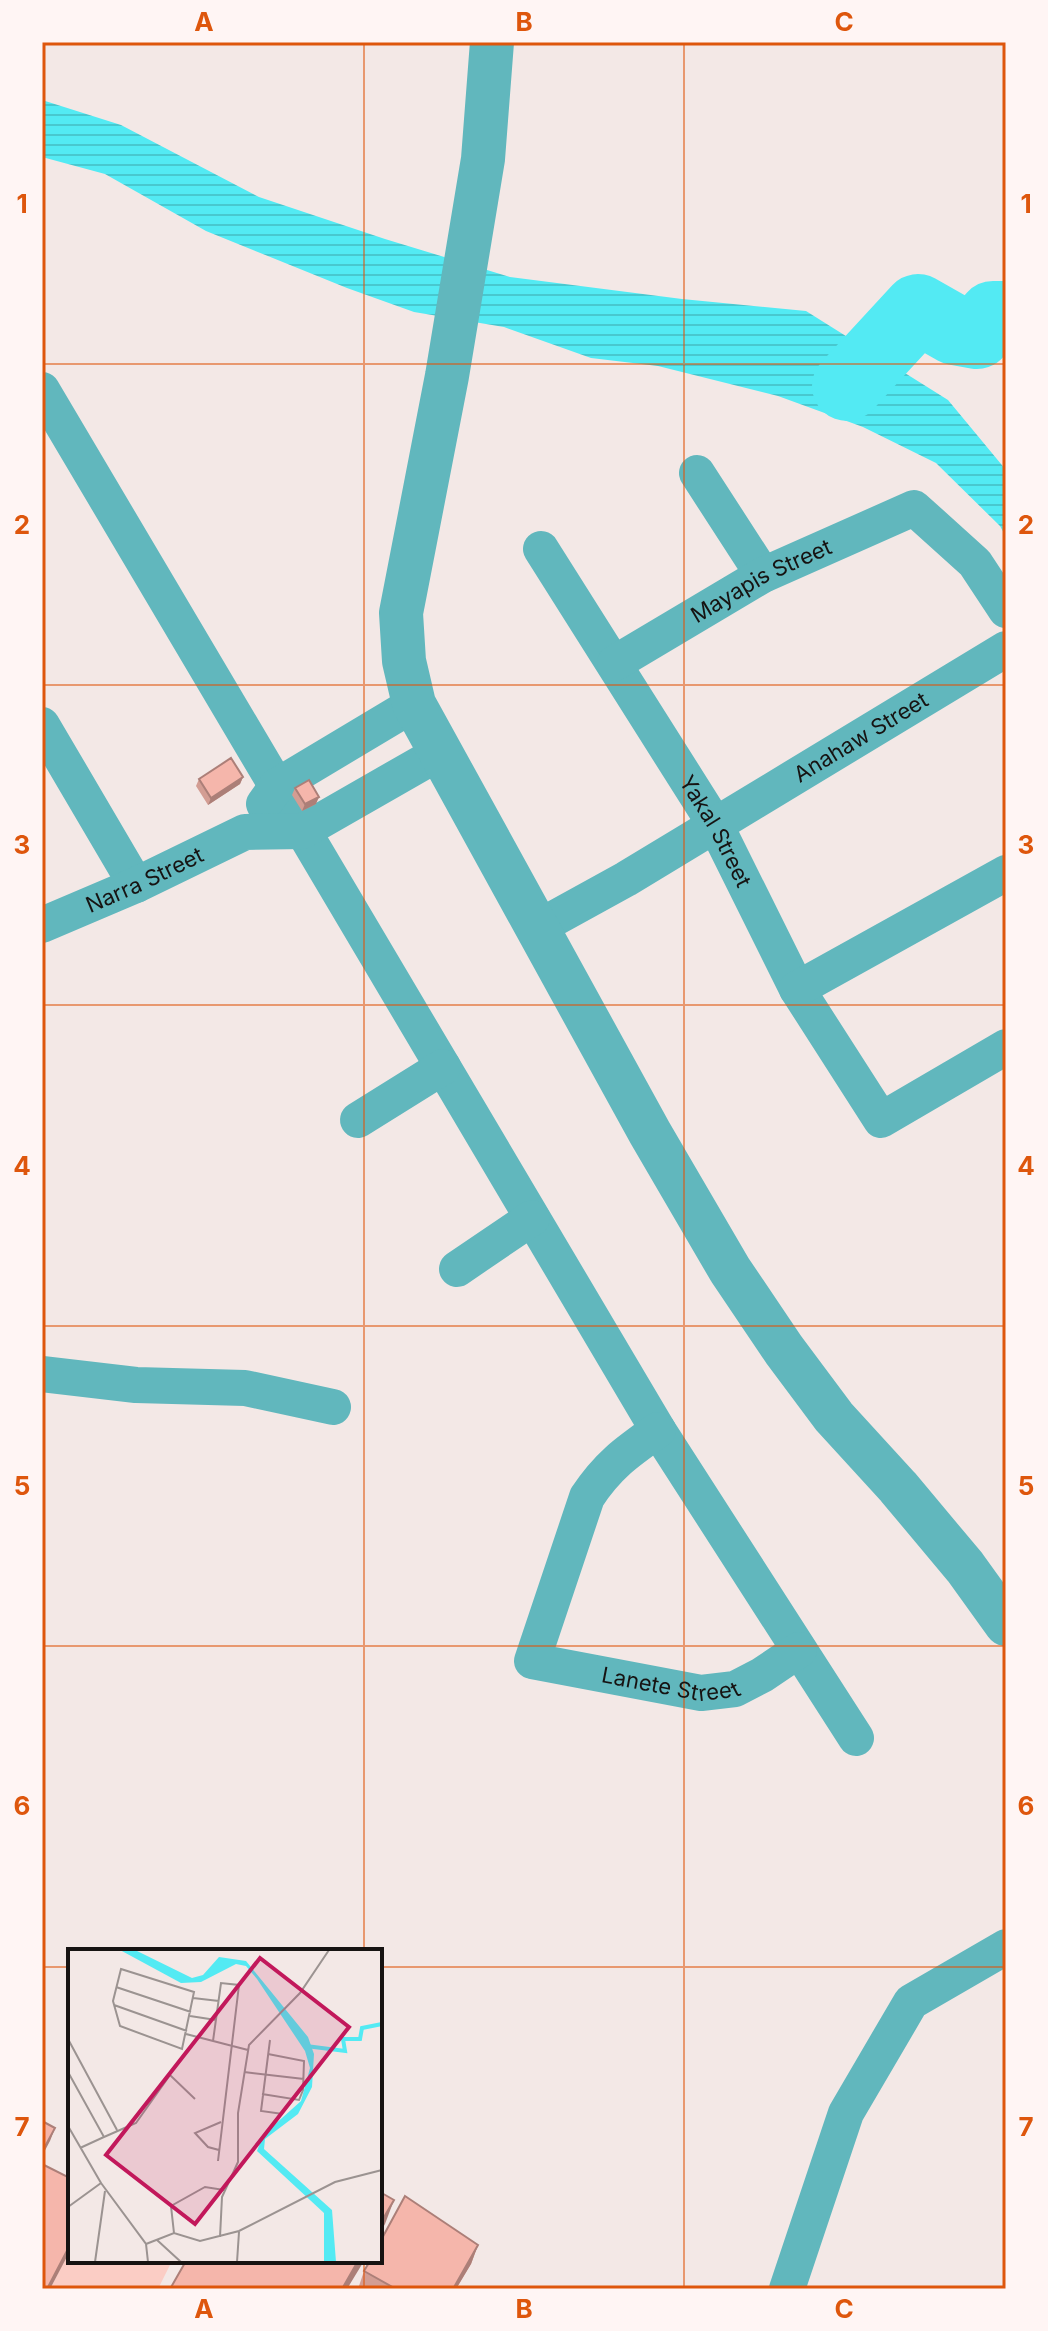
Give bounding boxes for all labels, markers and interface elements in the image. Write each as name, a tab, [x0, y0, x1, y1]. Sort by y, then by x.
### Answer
text: A	[194, 6, 214, 37]
text: B	[515, 6, 533, 37]
text: C	[834, 6, 854, 37]
text: 1	[16, 188, 28, 219]
text: 1	[1020, 188, 1032, 219]
text: 2	[14, 509, 30, 540]
text: 2	[1018, 509, 1034, 540]
street label: Mayapis Street	[686, 533, 835, 628]
street label: Anahaw Street	[789, 686, 933, 787]
street label: Yakal Street	[674, 770, 757, 891]
text: 3	[14, 829, 30, 860]
text: 3	[1018, 829, 1034, 860]
street label: Narra Street	[82, 841, 207, 918]
text: 4	[13, 1150, 31, 1181]
text: 4	[1017, 1150, 1035, 1181]
text: 5	[14, 1470, 30, 1501]
text: 5	[1018, 1470, 1034, 1501]
street label: Lanete Street	[600, 1661, 744, 1706]
text: 6	[14, 1790, 30, 1821]
text: 6	[1018, 1790, 1034, 1821]
inset map	[68, 1949, 382, 2263]
text: 7	[14, 2111, 30, 2142]
text: 7	[1018, 2111, 1034, 2142]
text: A	[194, 2293, 214, 2324]
text: B	[515, 2293, 533, 2324]
text: C	[834, 2293, 854, 2324]

